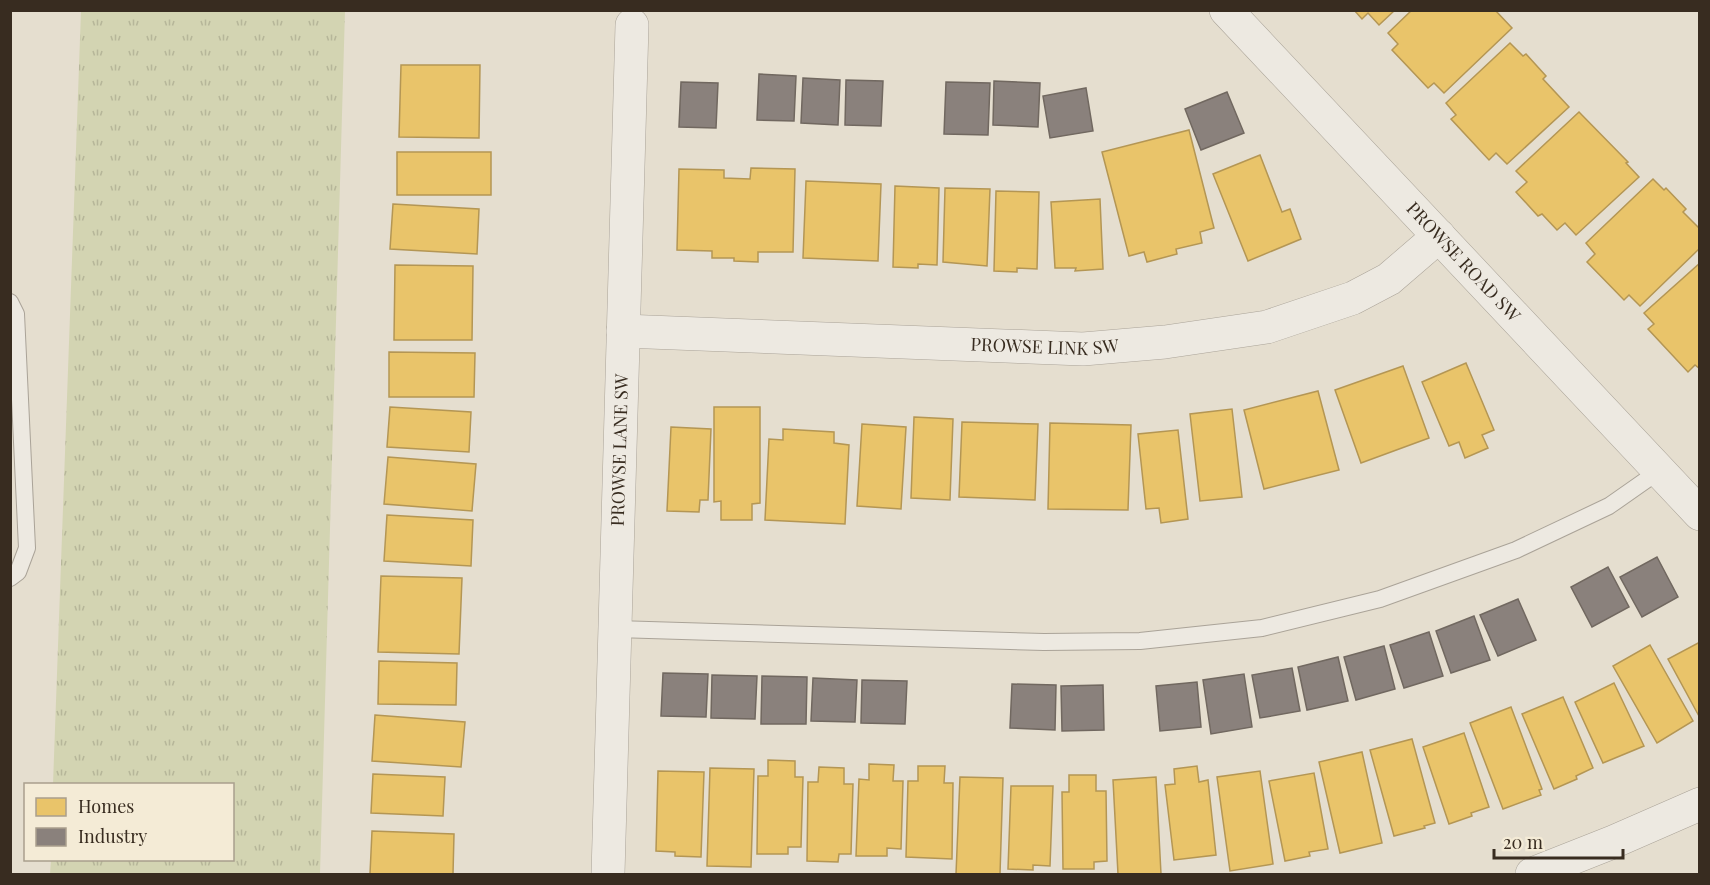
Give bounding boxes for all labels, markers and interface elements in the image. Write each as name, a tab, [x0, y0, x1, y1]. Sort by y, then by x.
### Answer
street label: PROWSE ROAD SW	[1402, 196, 1526, 327]
street label: PROWSE LINK SW	[970, 332, 1120, 360]
street label: PROWSE LANE SW	[605, 373, 633, 527]
legend	[24, 783, 234, 861]
text: Homes	[78, 794, 134, 818]
scale bar	[1494, 822, 1623, 860]
text: Industry	[78, 824, 147, 848]
text: 20 m	[1503, 830, 1543, 854]

